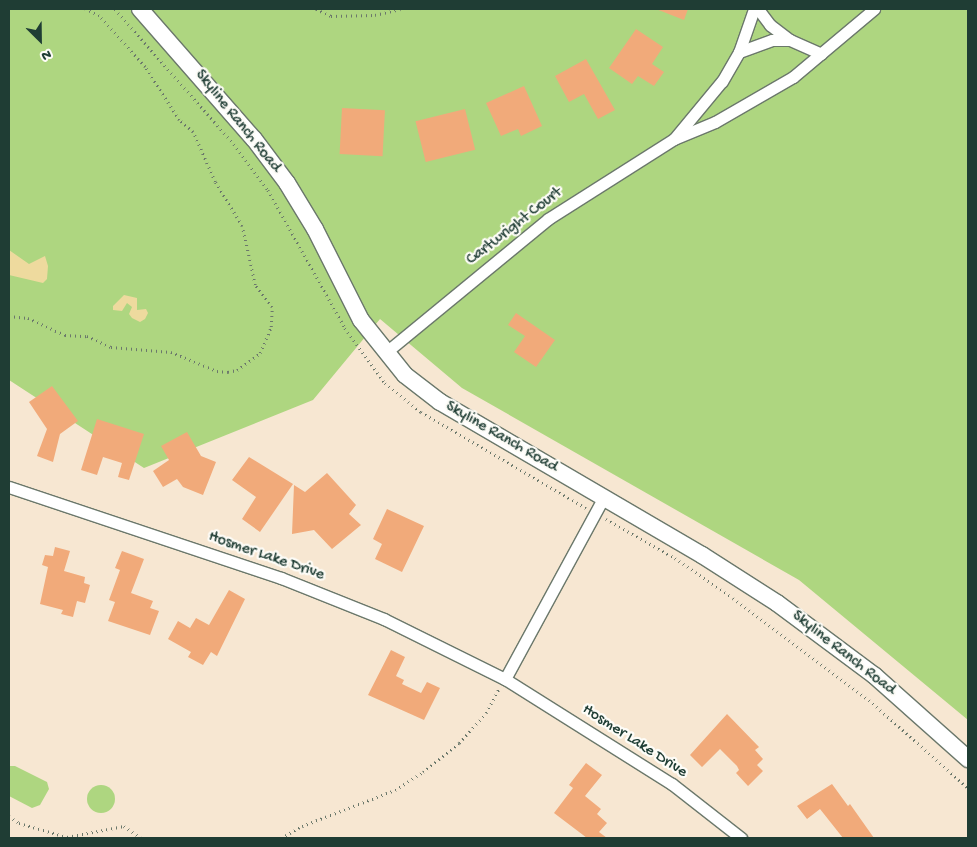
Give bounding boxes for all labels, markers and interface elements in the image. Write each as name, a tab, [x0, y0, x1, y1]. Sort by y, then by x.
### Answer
north arrow	[15, 15, 65, 65]
text: N	[39, 45, 54, 64]
street label: Skyline Ranch Road	[190, 67, 284, 177]
street label: Cartwright Court	[463, 184, 567, 270]
street label: Skyline Ranch Road	[441, 398, 561, 478]
street label: Hosmer Lake Drive	[206, 528, 326, 586]
street label: Skyline Ranch Road	[787, 607, 899, 701]
street label: Hosmer Lake Drive	[578, 701, 690, 783]

